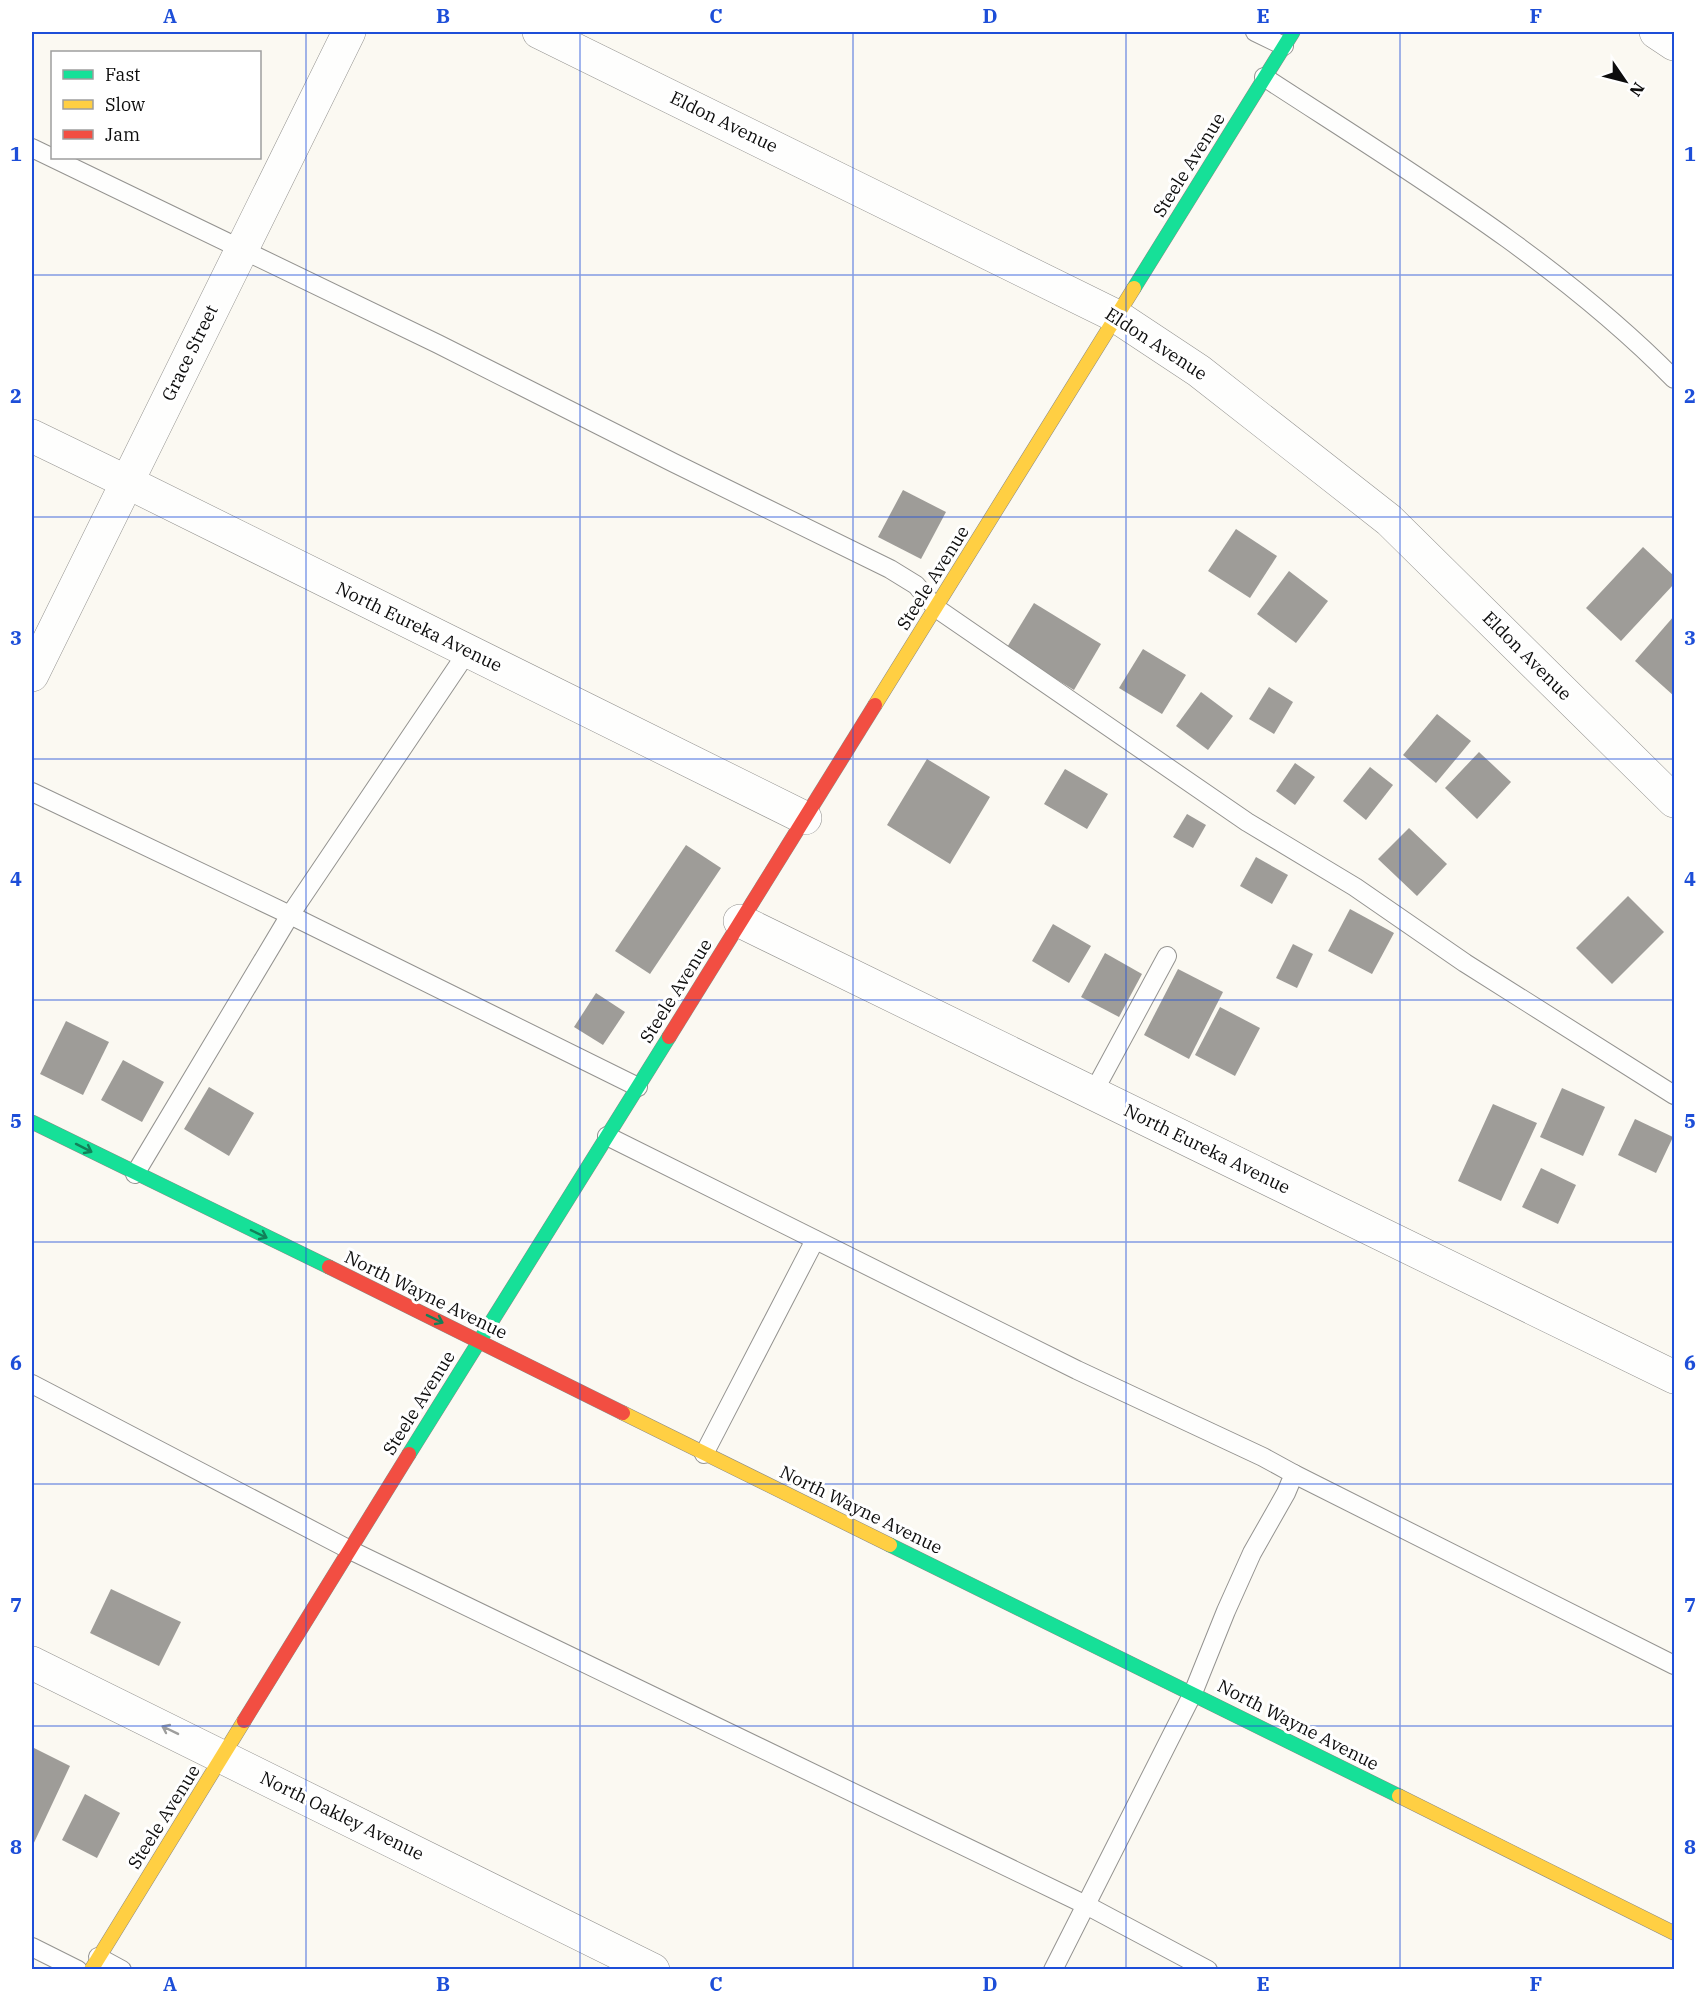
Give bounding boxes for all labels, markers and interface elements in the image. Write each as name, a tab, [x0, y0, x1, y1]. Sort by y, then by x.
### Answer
text: A	[163, 2, 177, 29]
text: B	[436, 2, 450, 29]
text: C	[709, 2, 723, 29]
text: D	[982, 2, 998, 29]
text: E	[1256, 2, 1270, 29]
text: F	[1530, 2, 1542, 29]
legend	[51, 51, 261, 159]
north arrow	[1595, 51, 1655, 111]
text: Fast	[105, 63, 140, 86]
text: N	[1625, 79, 1649, 101]
street label: Eldon Avenue	[667, 86, 782, 158]
text: Slow	[105, 93, 145, 116]
street label: Steele Avenue	[1147, 108, 1230, 221]
text: Jam	[105, 123, 140, 146]
text: 1	[10, 140, 22, 167]
text: 1	[1684, 140, 1696, 167]
street label: Grace Street	[156, 301, 223, 405]
street label: Eldon Avenue	[1101, 302, 1212, 385]
text: 2	[10, 382, 22, 409]
text: 2	[1684, 382, 1696, 409]
street label: Steele Avenue	[891, 521, 974, 634]
street label: North Eureka Avenue	[332, 576, 506, 677]
street label: Eldon Avenue	[1478, 606, 1577, 705]
text: 3	[10, 624, 22, 651]
text: 3	[1684, 624, 1696, 651]
text: 4	[10, 865, 22, 892]
text: 4	[1684, 865, 1696, 892]
street label: Steele Avenue	[634, 934, 717, 1047]
street label: North Eureka Avenue	[1120, 1098, 1294, 1199]
text: 5	[10, 1107, 22, 1134]
text: 5	[1684, 1107, 1696, 1134]
one-way arrow	[74, 1143, 92, 1155]
one-way arrow	[250, 1228, 268, 1240]
street label: North Wayne Avenue	[341, 1245, 511, 1344]
one-way arrow	[425, 1313, 443, 1325]
street label: Steele Avenue	[377, 1346, 460, 1459]
text: 6	[10, 1349, 22, 1376]
text: 6	[1684, 1349, 1696, 1376]
street label: North Wayne Avenue	[776, 1460, 946, 1559]
text: 7	[10, 1591, 22, 1618]
text: 7	[1684, 1591, 1696, 1618]
street label: North Wayne Avenue	[1214, 1674, 1383, 1775]
one-way arrow	[161, 1724, 179, 1736]
street label: Steele Avenue	[122, 1760, 205, 1873]
street label: North Oakley Avenue	[257, 1766, 428, 1865]
text: 8	[10, 1833, 22, 1860]
text: 8	[1684, 1833, 1696, 1860]
text: A	[163, 1970, 177, 1997]
text: B	[436, 1970, 450, 1997]
text: C	[709, 1970, 723, 1997]
text: D	[982, 1970, 998, 1997]
text: E	[1256, 1970, 1270, 1997]
text: F	[1530, 1970, 1542, 1997]

